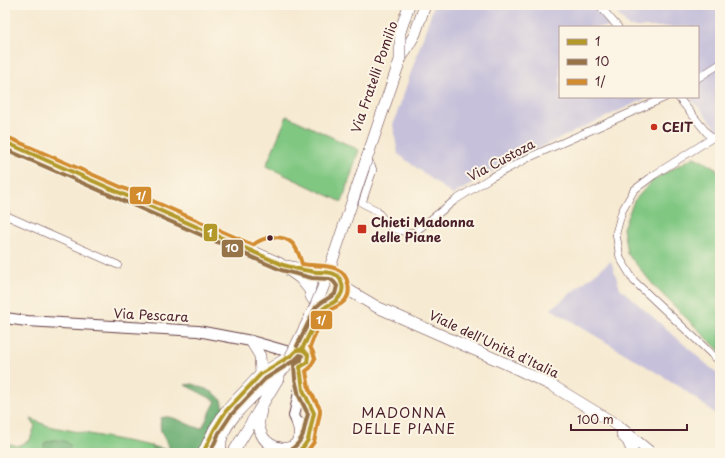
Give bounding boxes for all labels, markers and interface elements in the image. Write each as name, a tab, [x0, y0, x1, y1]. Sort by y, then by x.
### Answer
street label: Via Fratelli Pomilio	[345, 18, 402, 135]
legend	[559, 26, 699, 98]
text: 1	[595, 32, 600, 50]
text: 10	[595, 52, 609, 70]
text: 1/	[595, 72, 605, 90]
place label: CEIT	[662, 117, 693, 136]
marker: CEIT	[649, 122, 659, 132]
street label: Via Custoza	[464, 133, 539, 185]
line badge: 1/	[129, 186, 152, 205]
text: 1/	[136, 187, 146, 204]
place label: Chieti Madonna delle Piane	[371, 212, 475, 246]
line badge: 1	[203, 223, 218, 242]
marker: Chieti Madonna delle Piane	[356, 223, 368, 235]
text: 1	[207, 224, 213, 241]
unlabelled marker	[265, 233, 275, 243]
line badge: 10	[221, 239, 244, 258]
text: 10	[225, 239, 239, 256]
street label: Via Pescara	[113, 303, 190, 326]
street label: Viale dell'Unità d'Italia	[426, 305, 562, 382]
line badge: 1/	[310, 310, 333, 330]
text: 1/	[316, 311, 326, 328]
district label: MADONNA DELLE PIANE	[352, 402, 456, 439]
scale bar	[571, 406, 687, 432]
text: 100 m	[577, 410, 614, 428]

